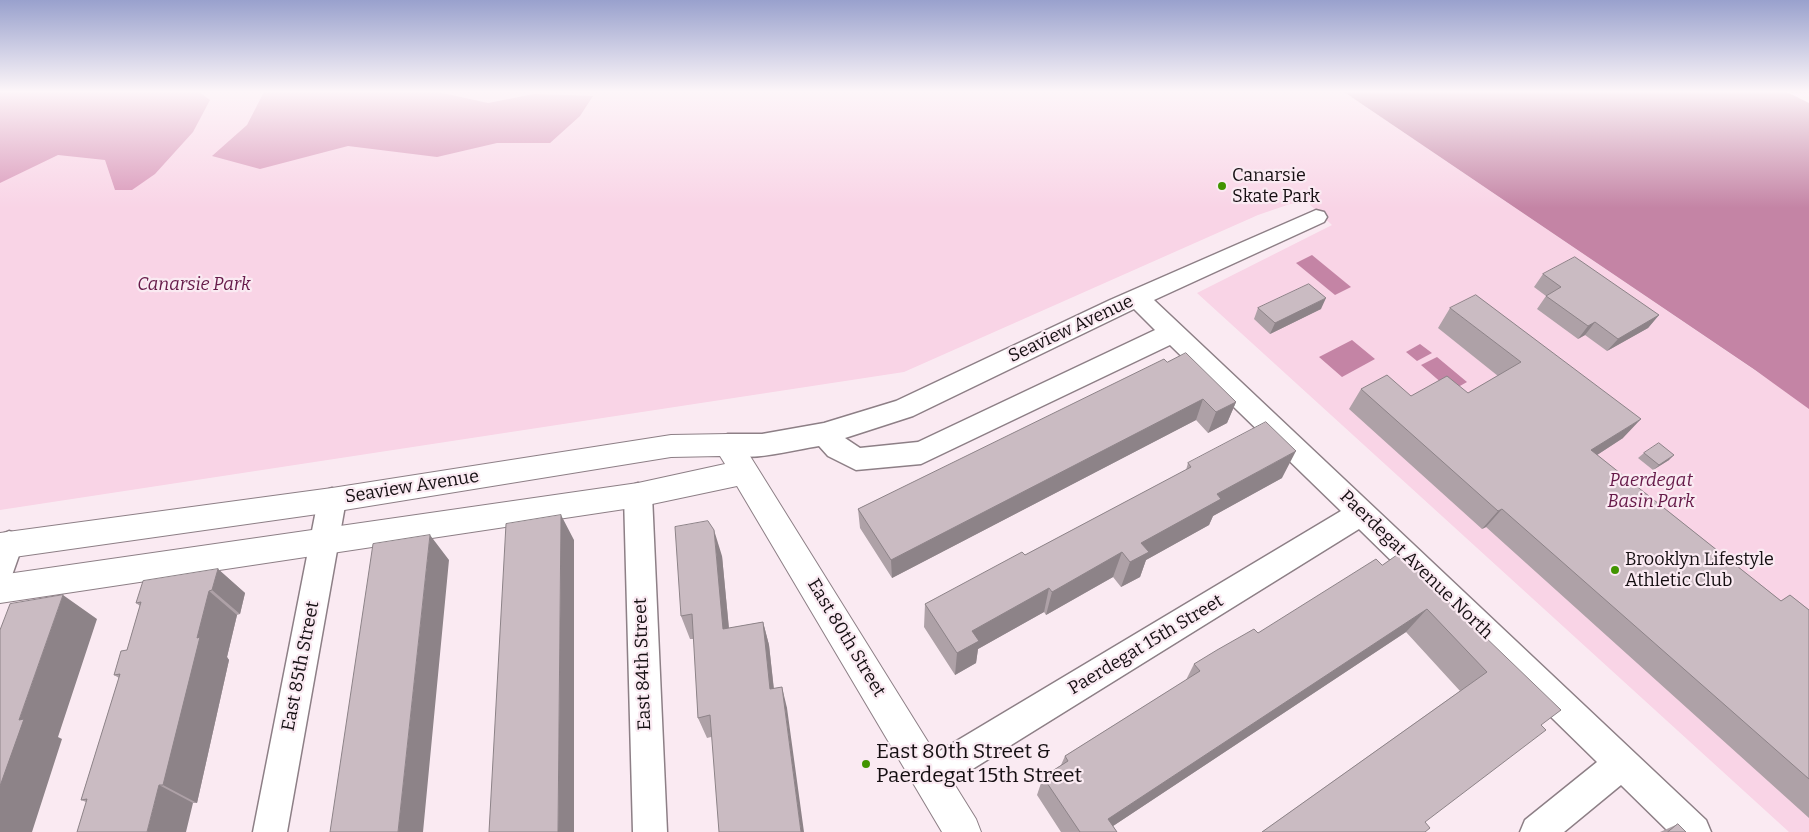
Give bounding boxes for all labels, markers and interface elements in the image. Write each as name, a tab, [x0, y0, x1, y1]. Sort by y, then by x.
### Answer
place label: Canarsie Skate Park	[1232, 165, 1320, 208]
marker: Canarsie Skate Park	[1216, 180, 1228, 192]
park label: Canarsie Park	[137, 274, 251, 296]
street label: Seaview Avenue	[1005, 291, 1137, 367]
street label: Seaview Avenue	[343, 466, 481, 508]
park label: Paerdegat Basin Park	[1607, 470, 1695, 512]
street label: Paerdegat Avenue North	[1335, 486, 1497, 644]
place label: Brooklyn Lifestyle Athletic Club	[1625, 549, 1774, 592]
marker: Brooklyn Lifestyle Athletic Club	[1609, 564, 1621, 576]
street label: East 80th Street	[802, 575, 890, 701]
street label: Paerdegat 15th Street	[1065, 590, 1227, 700]
street label: East 84th Street	[630, 597, 656, 731]
street label: East 85th Street	[278, 599, 324, 733]
place label: East 80th Street & Paerdegat 15th Street	[876, 739, 1082, 789]
marker: East 80th Street & Paerdegat 15th Street	[860, 758, 872, 770]

